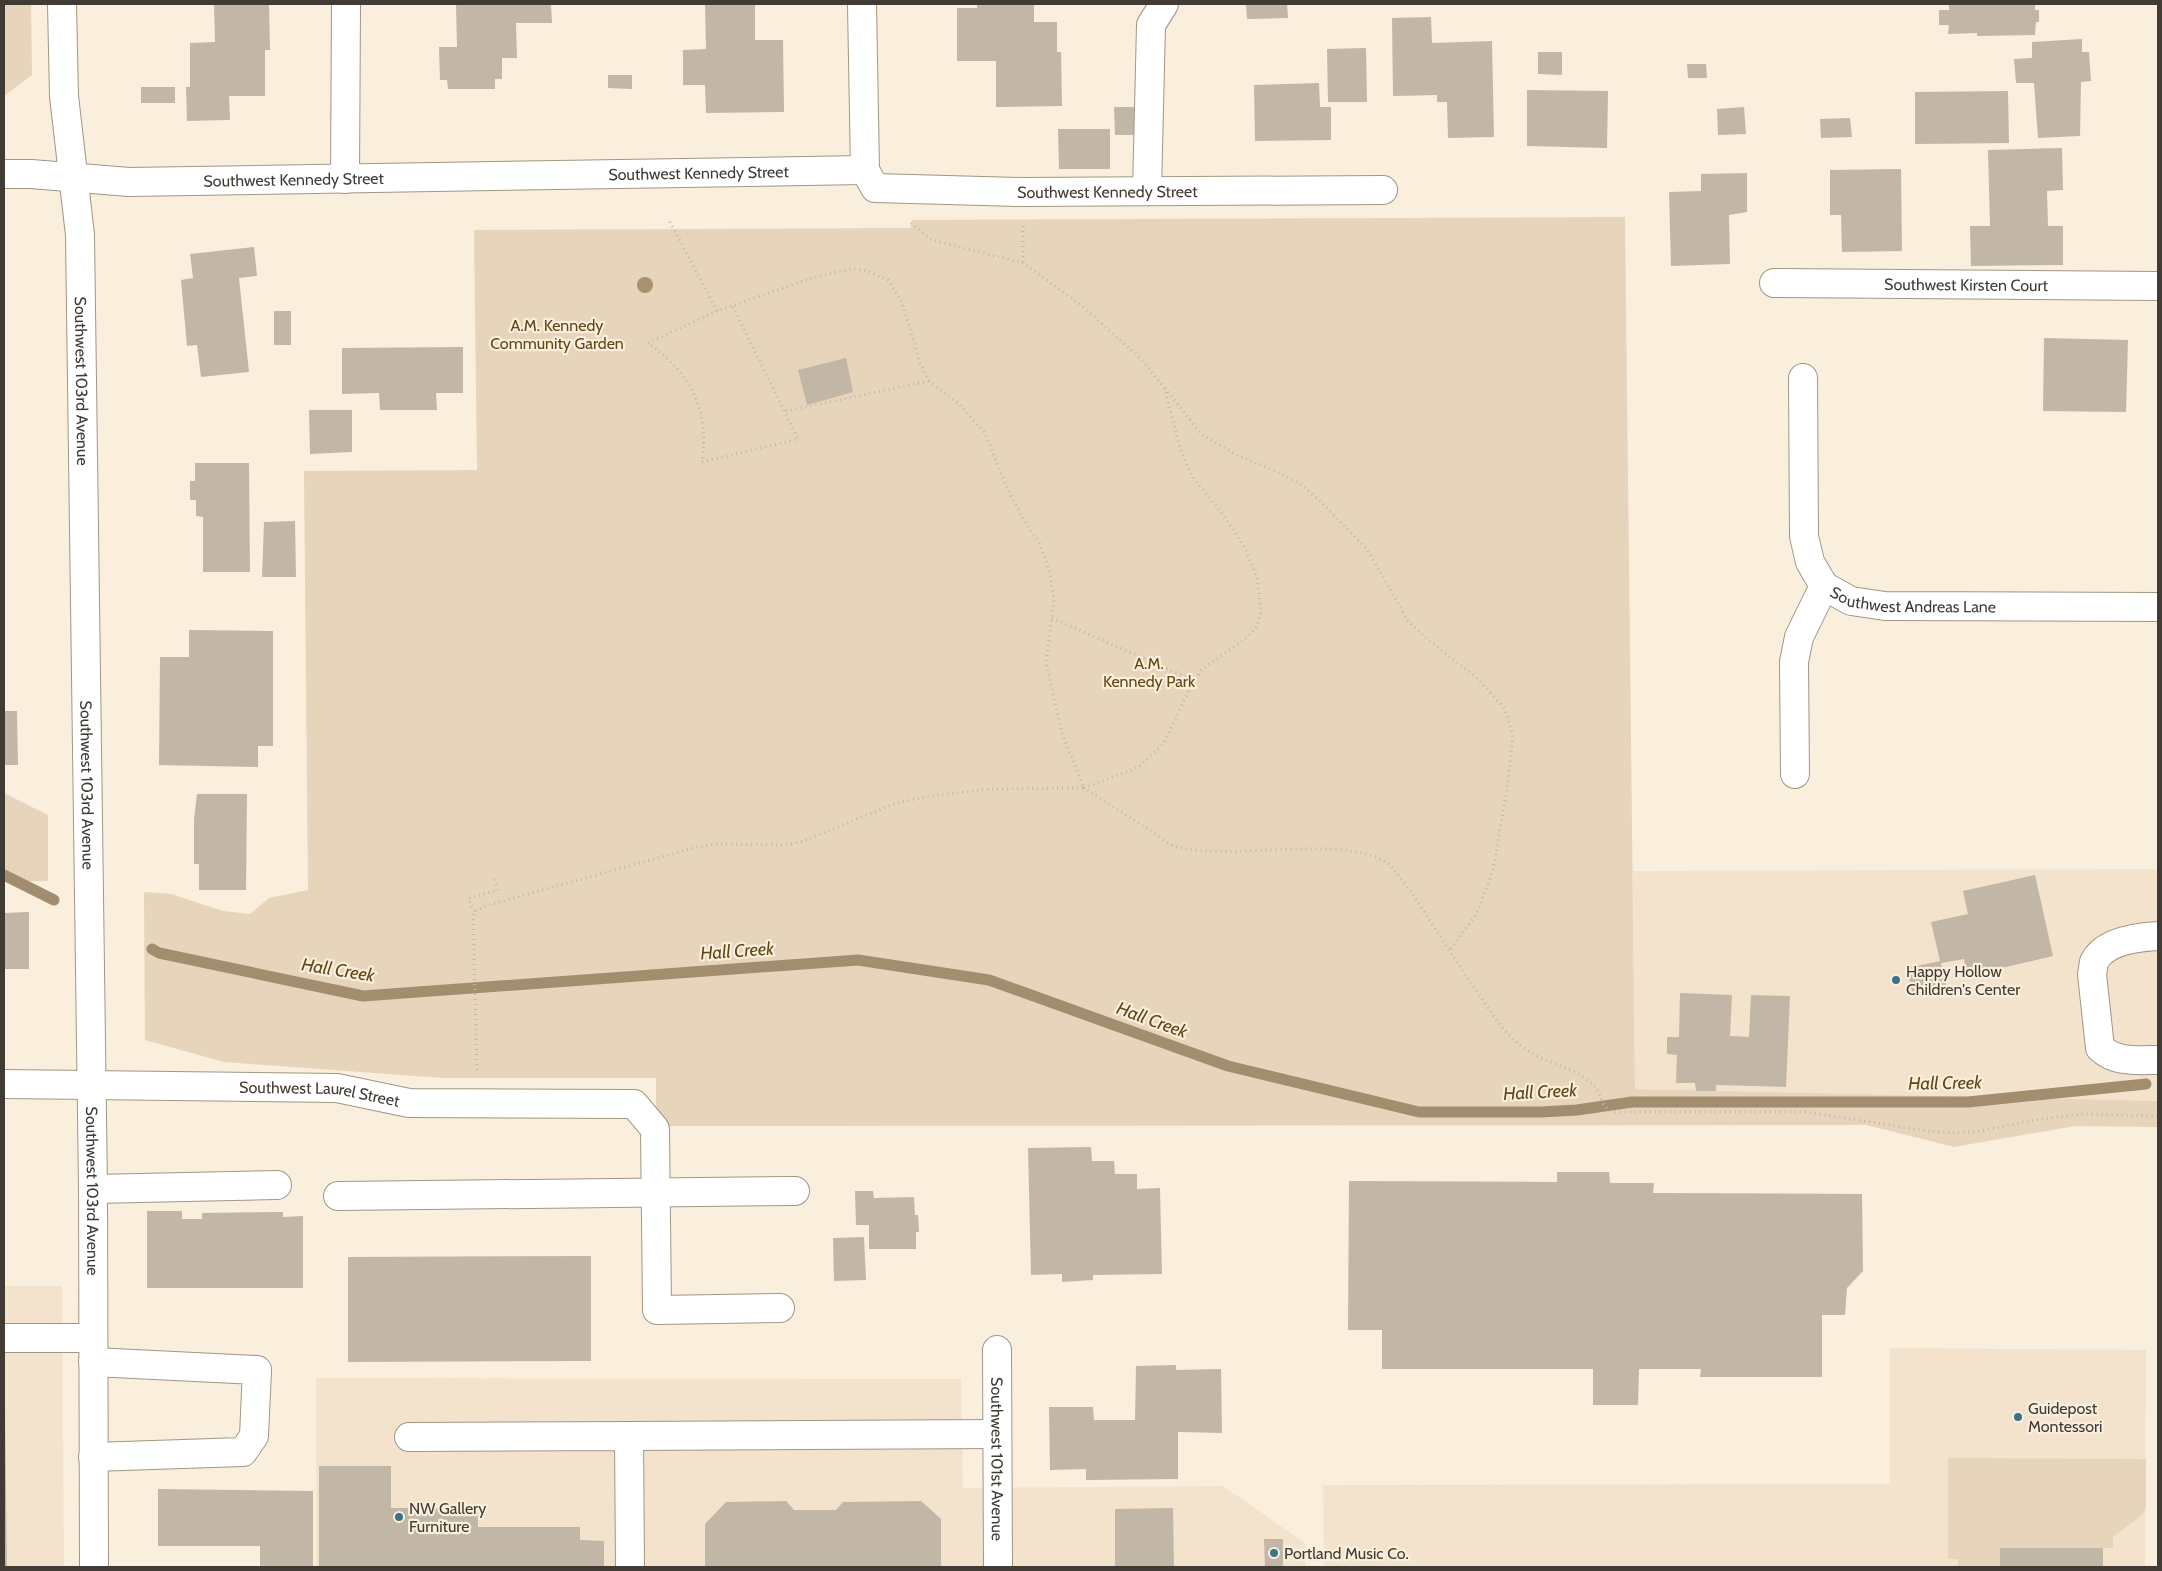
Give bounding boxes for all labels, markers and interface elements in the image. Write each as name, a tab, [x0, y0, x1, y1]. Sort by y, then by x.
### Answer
street label: Southwest Kennedy Street	[608, 162, 790, 184]
street label: Southwest Kennedy Street	[203, 169, 385, 191]
street label: Southwest Kennedy Street	[1017, 182, 1198, 202]
street label: Southwest Kirsten Court	[1884, 275, 2049, 295]
street label: Southwest 103rd Avenue	[71, 296, 92, 466]
park label: A.M. Kennedy Community Garden	[490, 316, 624, 353]
street label: Southwest Andreas Lane	[1827, 582, 1996, 616]
park label: A.M. Kennedy Park	[1103, 654, 1196, 691]
street label: Southwest 103rd Avenue	[76, 700, 98, 870]
water label: Hall Creek	[699, 937, 776, 965]
water label: Hall Creek	[300, 953, 377, 987]
place label: Happy Hollow Children's Center	[1906, 962, 2021, 999]
marker: Happy Hollow Children's Center	[1890, 974, 1902, 986]
water label: Hall Creek	[1114, 997, 1192, 1043]
water label: Hall Creek	[1908, 1071, 1983, 1095]
street label: Southwest Laurel Street	[239, 1078, 402, 1111]
water label: Hall Creek	[1503, 1079, 1579, 1105]
street label: Southwest 103rd Avenue	[82, 1106, 102, 1276]
street label: Southwest 101st Avenue	[987, 1377, 1007, 1541]
place label: Guidepost Montessori	[2028, 1399, 2102, 1436]
marker: Guidepost Montessori	[2012, 1411, 2024, 1423]
place label: NW Gallery Furniture	[409, 1499, 486, 1536]
marker: NW Gallery Furniture	[393, 1511, 405, 1523]
place label: Portland Music Co.	[1284, 1544, 1409, 1563]
marker: Portland Music Co.	[1268, 1547, 1280, 1559]

